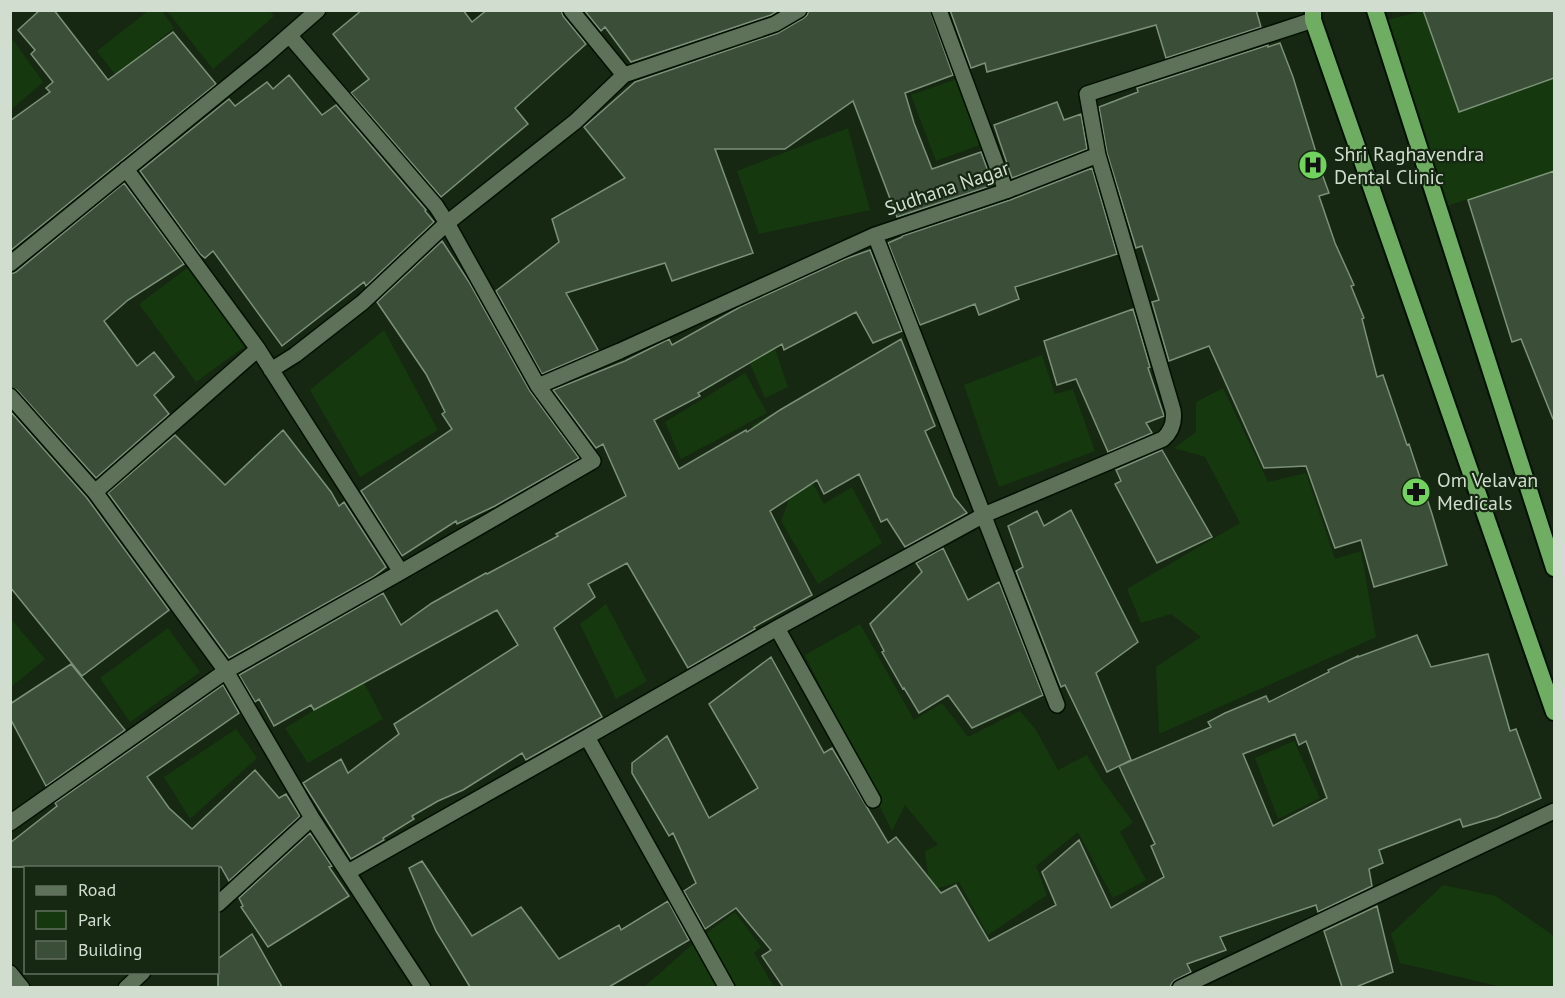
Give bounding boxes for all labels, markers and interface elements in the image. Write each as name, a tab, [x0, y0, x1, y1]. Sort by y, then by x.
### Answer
place label: Shri Raghavendra Dental Clinic	[1334, 141, 1484, 190]
hospital icon: Shri Raghavendra Dental Clinic	[1297, 149, 1329, 181]
street label: Sudhana Nagar	[881, 154, 1013, 221]
place label: Om Velavan Medicals	[1437, 467, 1538, 516]
pharmacy icon: Om Velavan Medicals	[1400, 476, 1432, 508]
legend	[24, 866, 219, 974]
text: Road	[78, 878, 116, 901]
text: Park	[78, 908, 111, 931]
text: Building	[78, 938, 142, 961]

